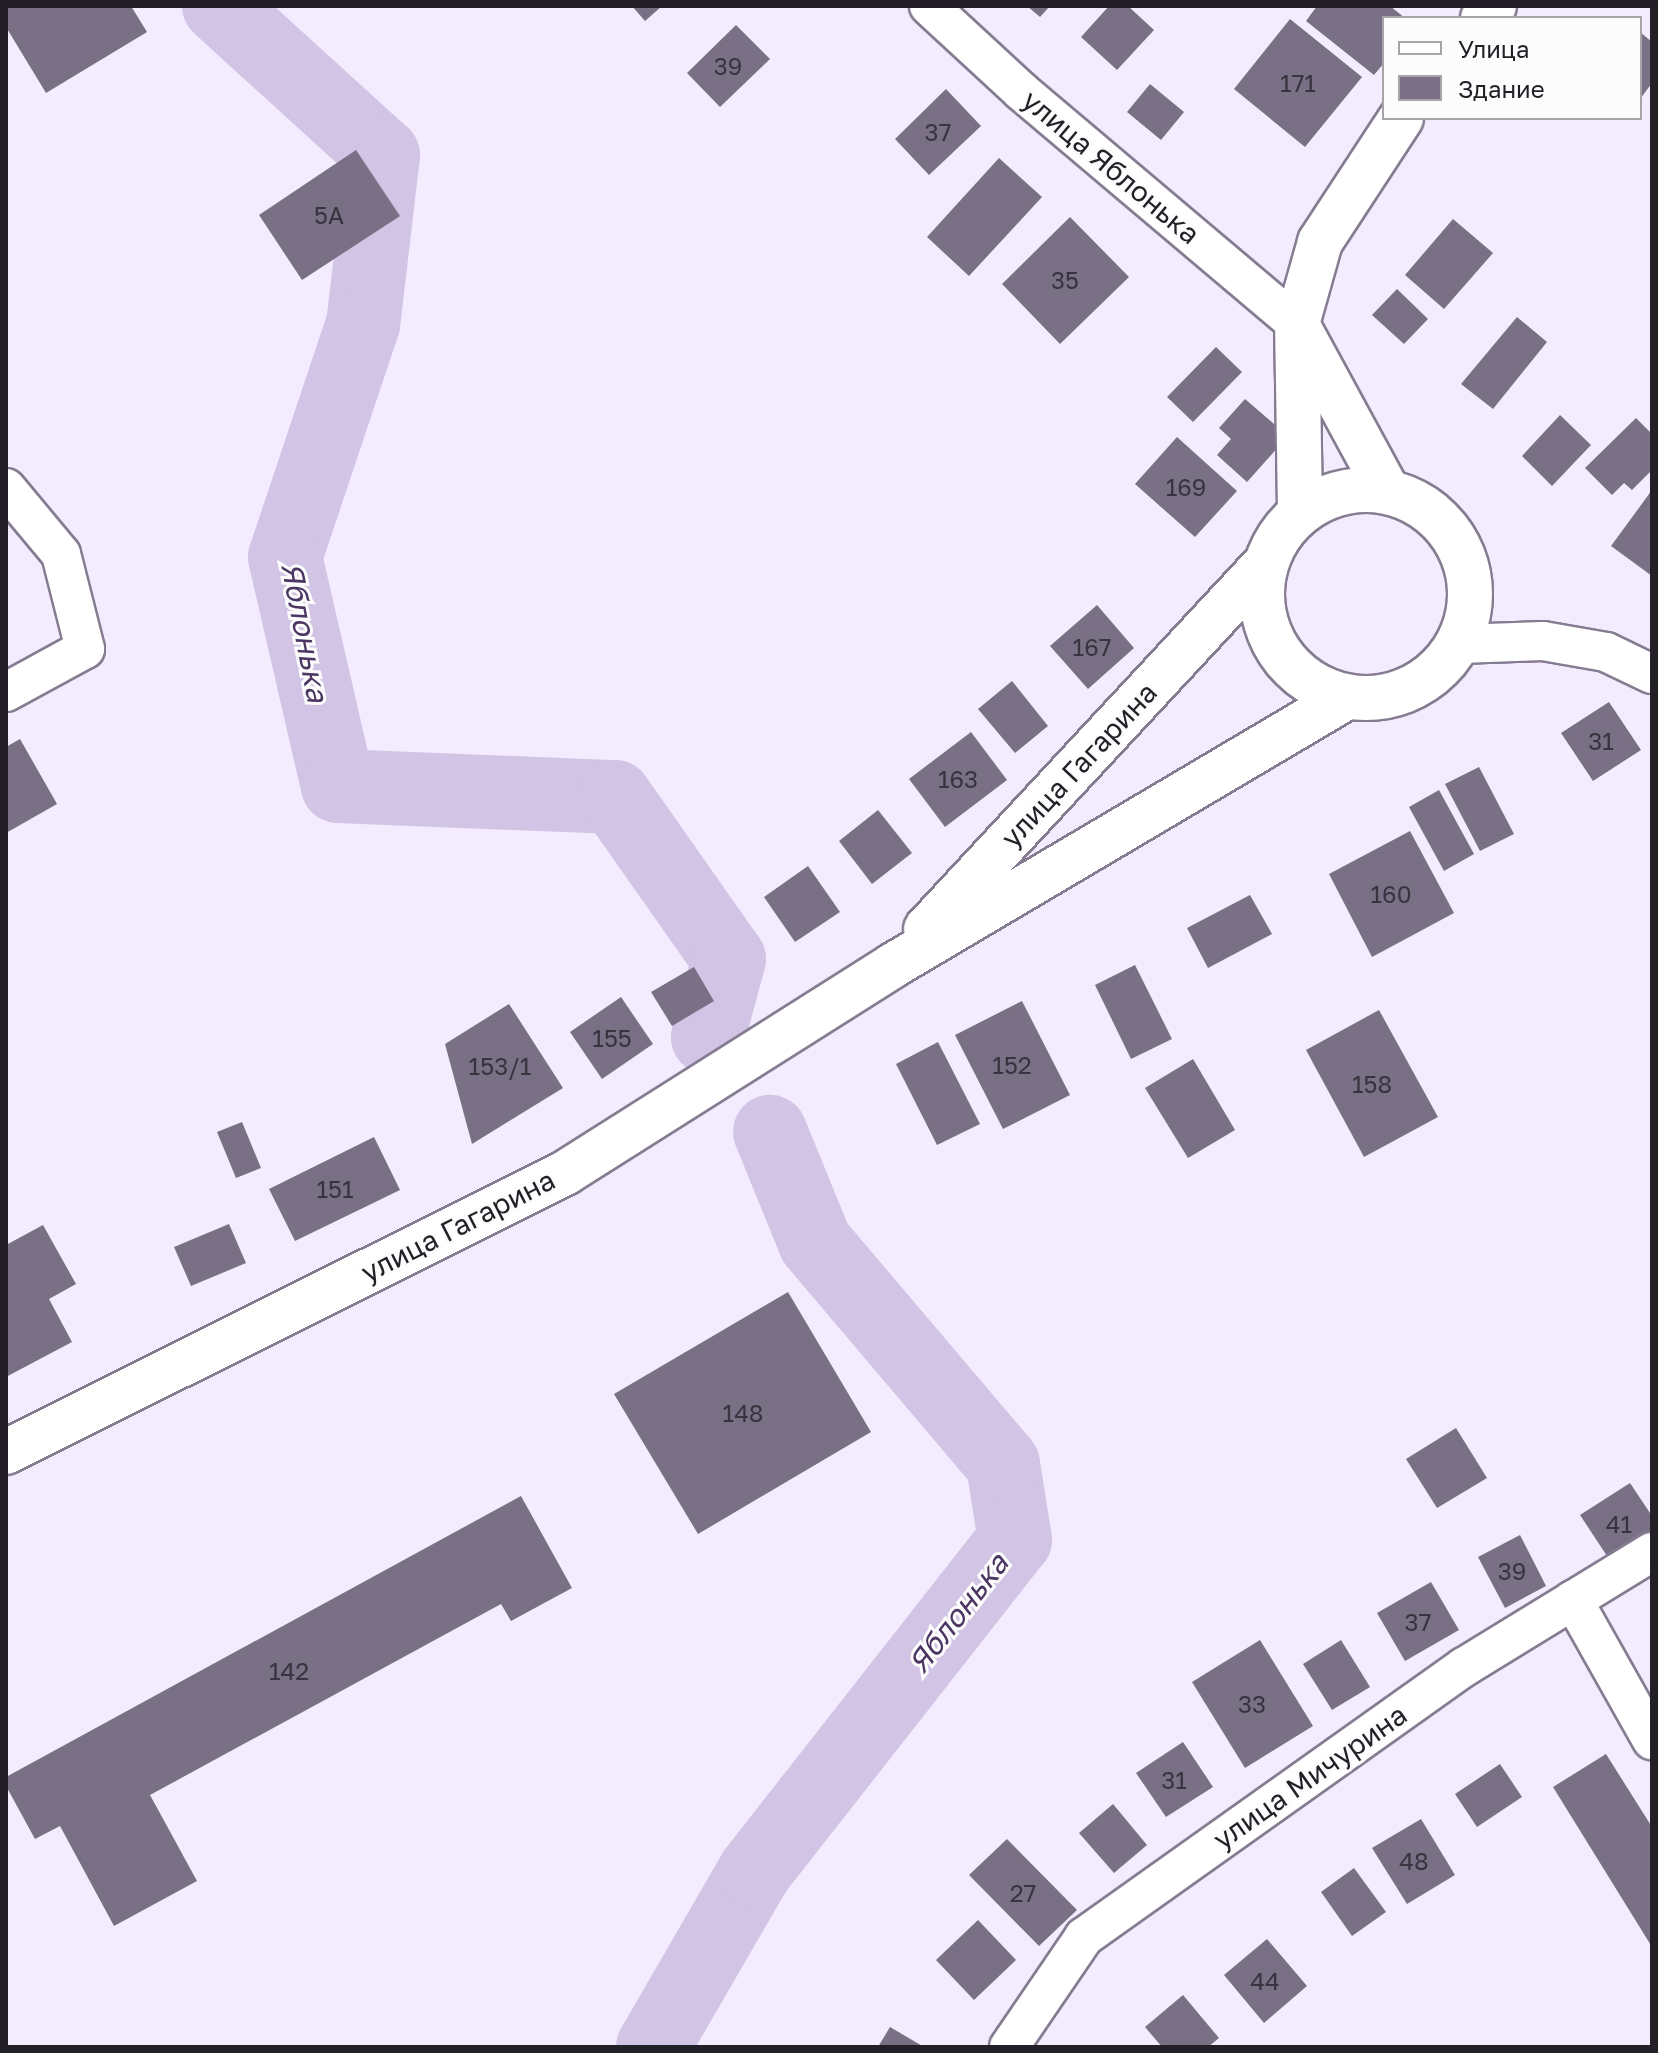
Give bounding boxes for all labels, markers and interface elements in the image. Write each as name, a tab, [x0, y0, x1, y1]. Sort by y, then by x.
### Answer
legend	[1382, 16, 1642, 120]
text: Улица	[1458, 34, 1530, 63]
house number: 39	[714, 52, 742, 80]
house number: 171	[1280, 69, 1316, 97]
text: Здание	[1458, 74, 1545, 103]
street label: улица Яблонька	[1015, 83, 1207, 251]
house number: 37	[925, 118, 951, 146]
house number: 5А	[314, 201, 344, 229]
house number: 35	[1051, 266, 1079, 294]
house number: 169	[1166, 473, 1206, 501]
water label: Яблонька	[274, 559, 336, 705]
house number: 167	[1073, 633, 1111, 661]
street label: улица Гагарина	[994, 676, 1164, 854]
house number: 31	[1588, 727, 1614, 755]
house number: 163	[938, 765, 978, 793]
house number: 160	[1370, 880, 1412, 908]
house number: 155	[592, 1024, 632, 1052]
house number: 152	[992, 1051, 1032, 1079]
house number: 153/1	[469, 1052, 531, 1080]
house number: 158	[1352, 1070, 1392, 1098]
street label: улица Гагарина	[355, 1163, 561, 1289]
house number: 151	[316, 1175, 354, 1203]
house number: 148	[723, 1399, 763, 1427]
house number: 41	[1606, 1510, 1632, 1538]
water label: Яблонька	[900, 1546, 1016, 1680]
house number: 39	[1498, 1557, 1526, 1585]
house number: 37	[1405, 1608, 1431, 1636]
house number: 142	[269, 1657, 309, 1685]
house number: 33	[1238, 1690, 1266, 1718]
street label: улица Мичурина	[1207, 1698, 1413, 1856]
house number: 31	[1161, 1766, 1187, 1794]
house number: 48	[1399, 1847, 1429, 1875]
house number: 27	[1010, 1879, 1036, 1907]
house number: 44	[1250, 1967, 1280, 1995]

